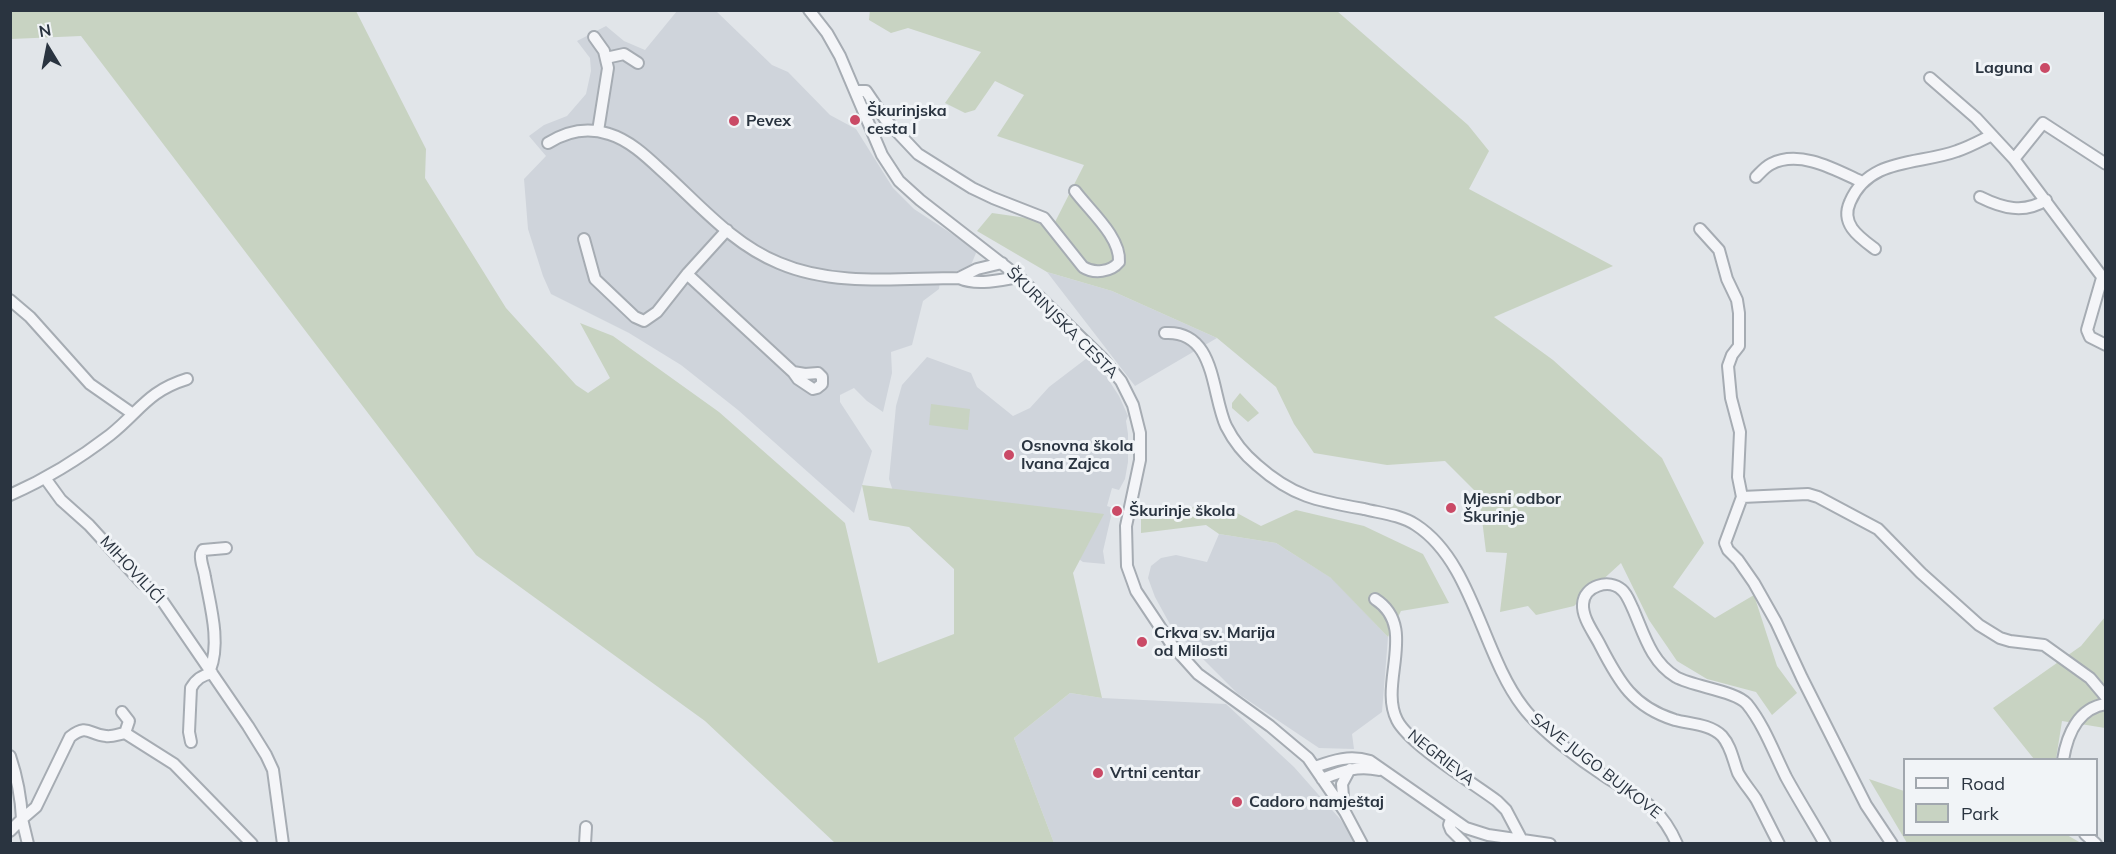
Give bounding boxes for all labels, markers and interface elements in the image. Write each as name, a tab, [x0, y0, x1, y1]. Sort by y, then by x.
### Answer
north arrow	[18, 18, 78, 78]
text: N	[37, 19, 53, 41]
place label: Laguna	[1975, 58, 2033, 78]
marker: Laguna	[2038, 61, 2052, 75]
place label: Škurinjska cesta I	[867, 101, 947, 139]
place label: Pevex	[746, 111, 791, 131]
marker: Škurinjska cesta I	[848, 113, 862, 127]
marker: Pevex	[727, 114, 741, 128]
street label: ŠKURINJSKA CESTA	[1002, 263, 1122, 383]
place label: Osnovna škola Ivana Zajca	[1021, 436, 1133, 474]
marker: Osnovna škola Ivana Zajca	[1002, 448, 1016, 462]
place label: Mjesni odbor Škurinje	[1463, 489, 1561, 527]
place label: Škurinje škola	[1129, 501, 1235, 521]
marker: Mjesni odbor Škurinje	[1444, 501, 1458, 515]
marker: Škurinje škola	[1110, 504, 1124, 518]
street label: MIHOVILIĆI	[96, 532, 168, 608]
place label: Crkva sv. Marija od Milosti	[1154, 623, 1275, 661]
marker: Crkva sv. Marija od Milosti	[1135, 635, 1149, 649]
street label: SAVE JUGO BUJKOVE	[1527, 709, 1665, 823]
street label: NEGRIEVA	[1404, 726, 1478, 790]
legend	[1903, 758, 2098, 836]
place label: Vrtni centar	[1110, 763, 1200, 783]
marker: Vrtni centar	[1091, 766, 1105, 780]
text: Road	[1961, 772, 2005, 795]
place label: Cadoro namještaj	[1249, 792, 1384, 812]
marker: Cadoro namještaj	[1230, 795, 1244, 809]
text: Park	[1961, 802, 1999, 825]

